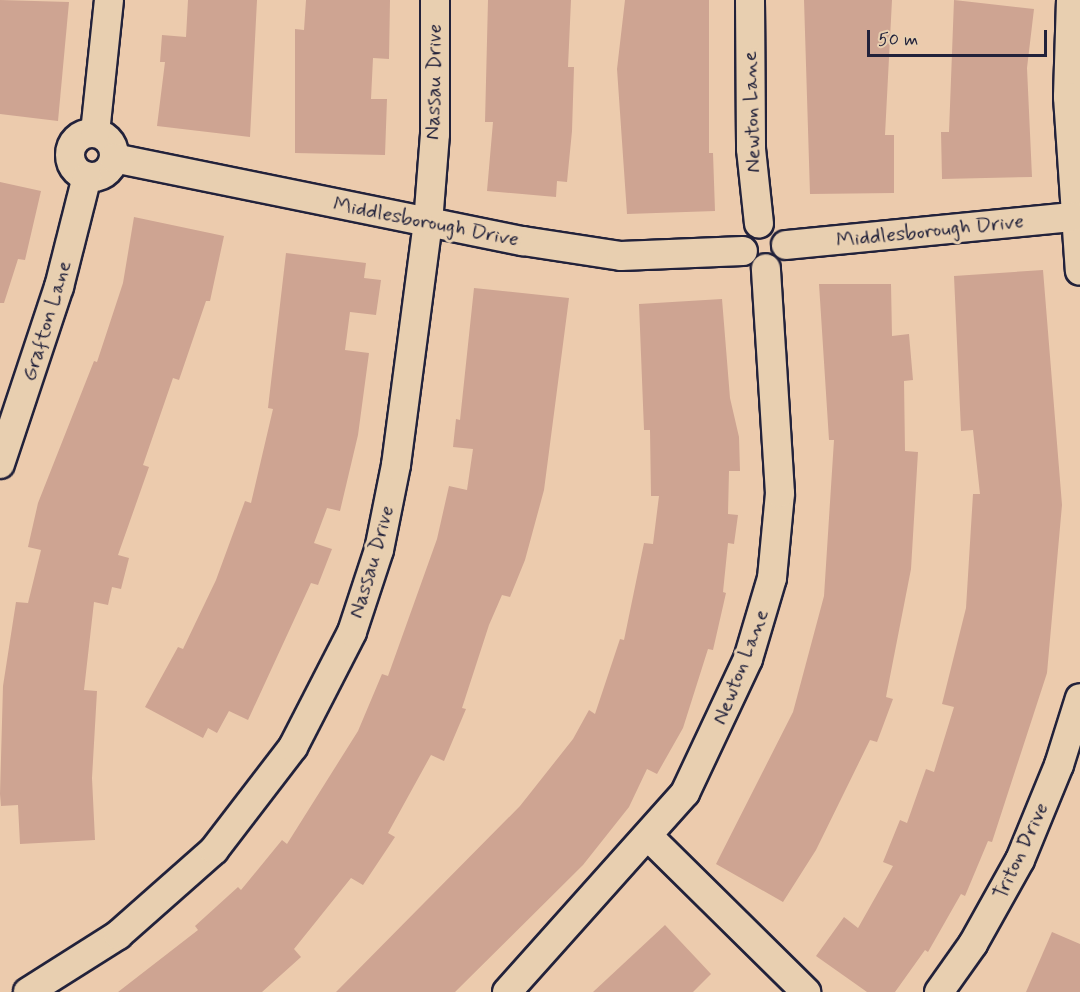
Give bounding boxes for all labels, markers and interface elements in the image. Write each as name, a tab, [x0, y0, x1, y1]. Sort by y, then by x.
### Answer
scale bar	[870, 18, 1050, 56]
street label: Nassau Drive	[420, 24, 448, 140]
text: 50 m	[878, 28, 918, 52]
street label: Newton Lane	[737, 54, 767, 170]
street label: Middlesborough Drive	[332, 192, 520, 252]
street label: Middlesborough Drive	[836, 209, 1024, 253]
street label: Grafton Lane	[17, 258, 77, 384]
street label: Nassau Drive	[344, 503, 400, 621]
street label: Newton Lane	[708, 608, 774, 726]
street label: Triton Drive	[988, 799, 1054, 903]

